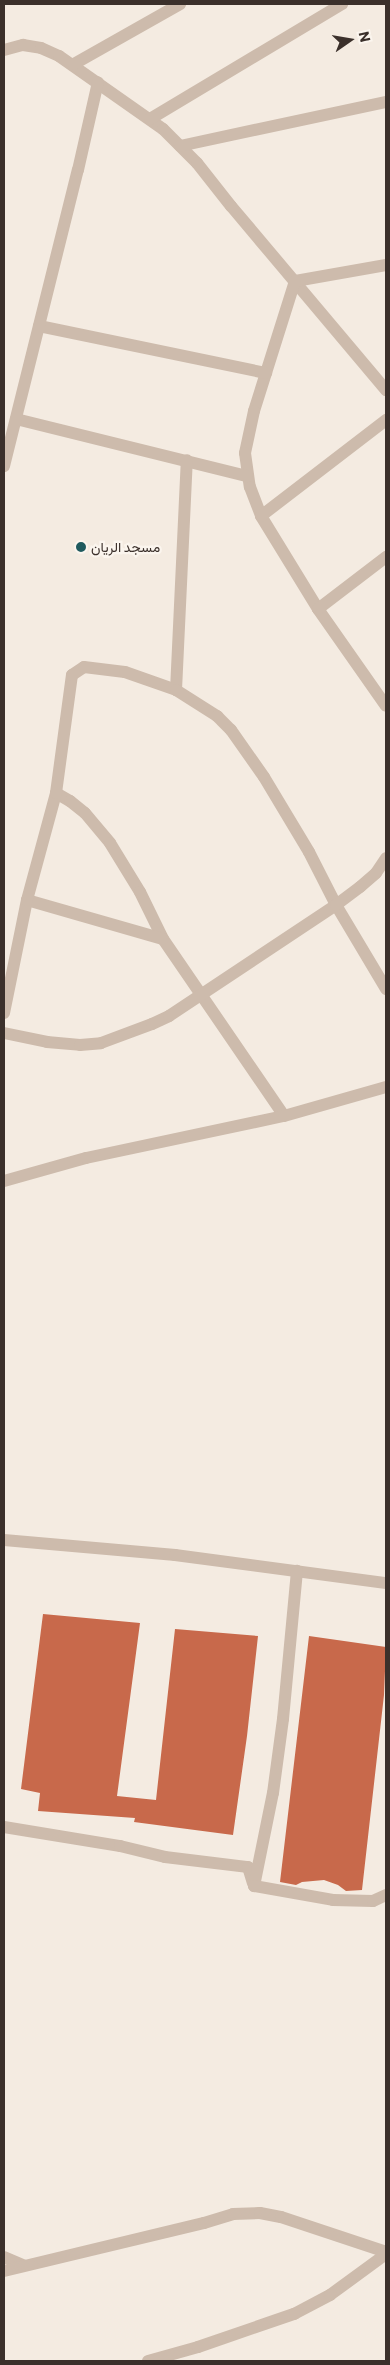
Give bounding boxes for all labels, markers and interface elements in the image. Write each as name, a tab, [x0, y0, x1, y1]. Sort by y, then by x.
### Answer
north arrow	[325, 15, 375, 65]
text: N	[356, 29, 375, 44]
place label: مسجد الريان	[91, 539, 160, 555]
marker: مسجد الريان	[75, 541, 87, 553]

